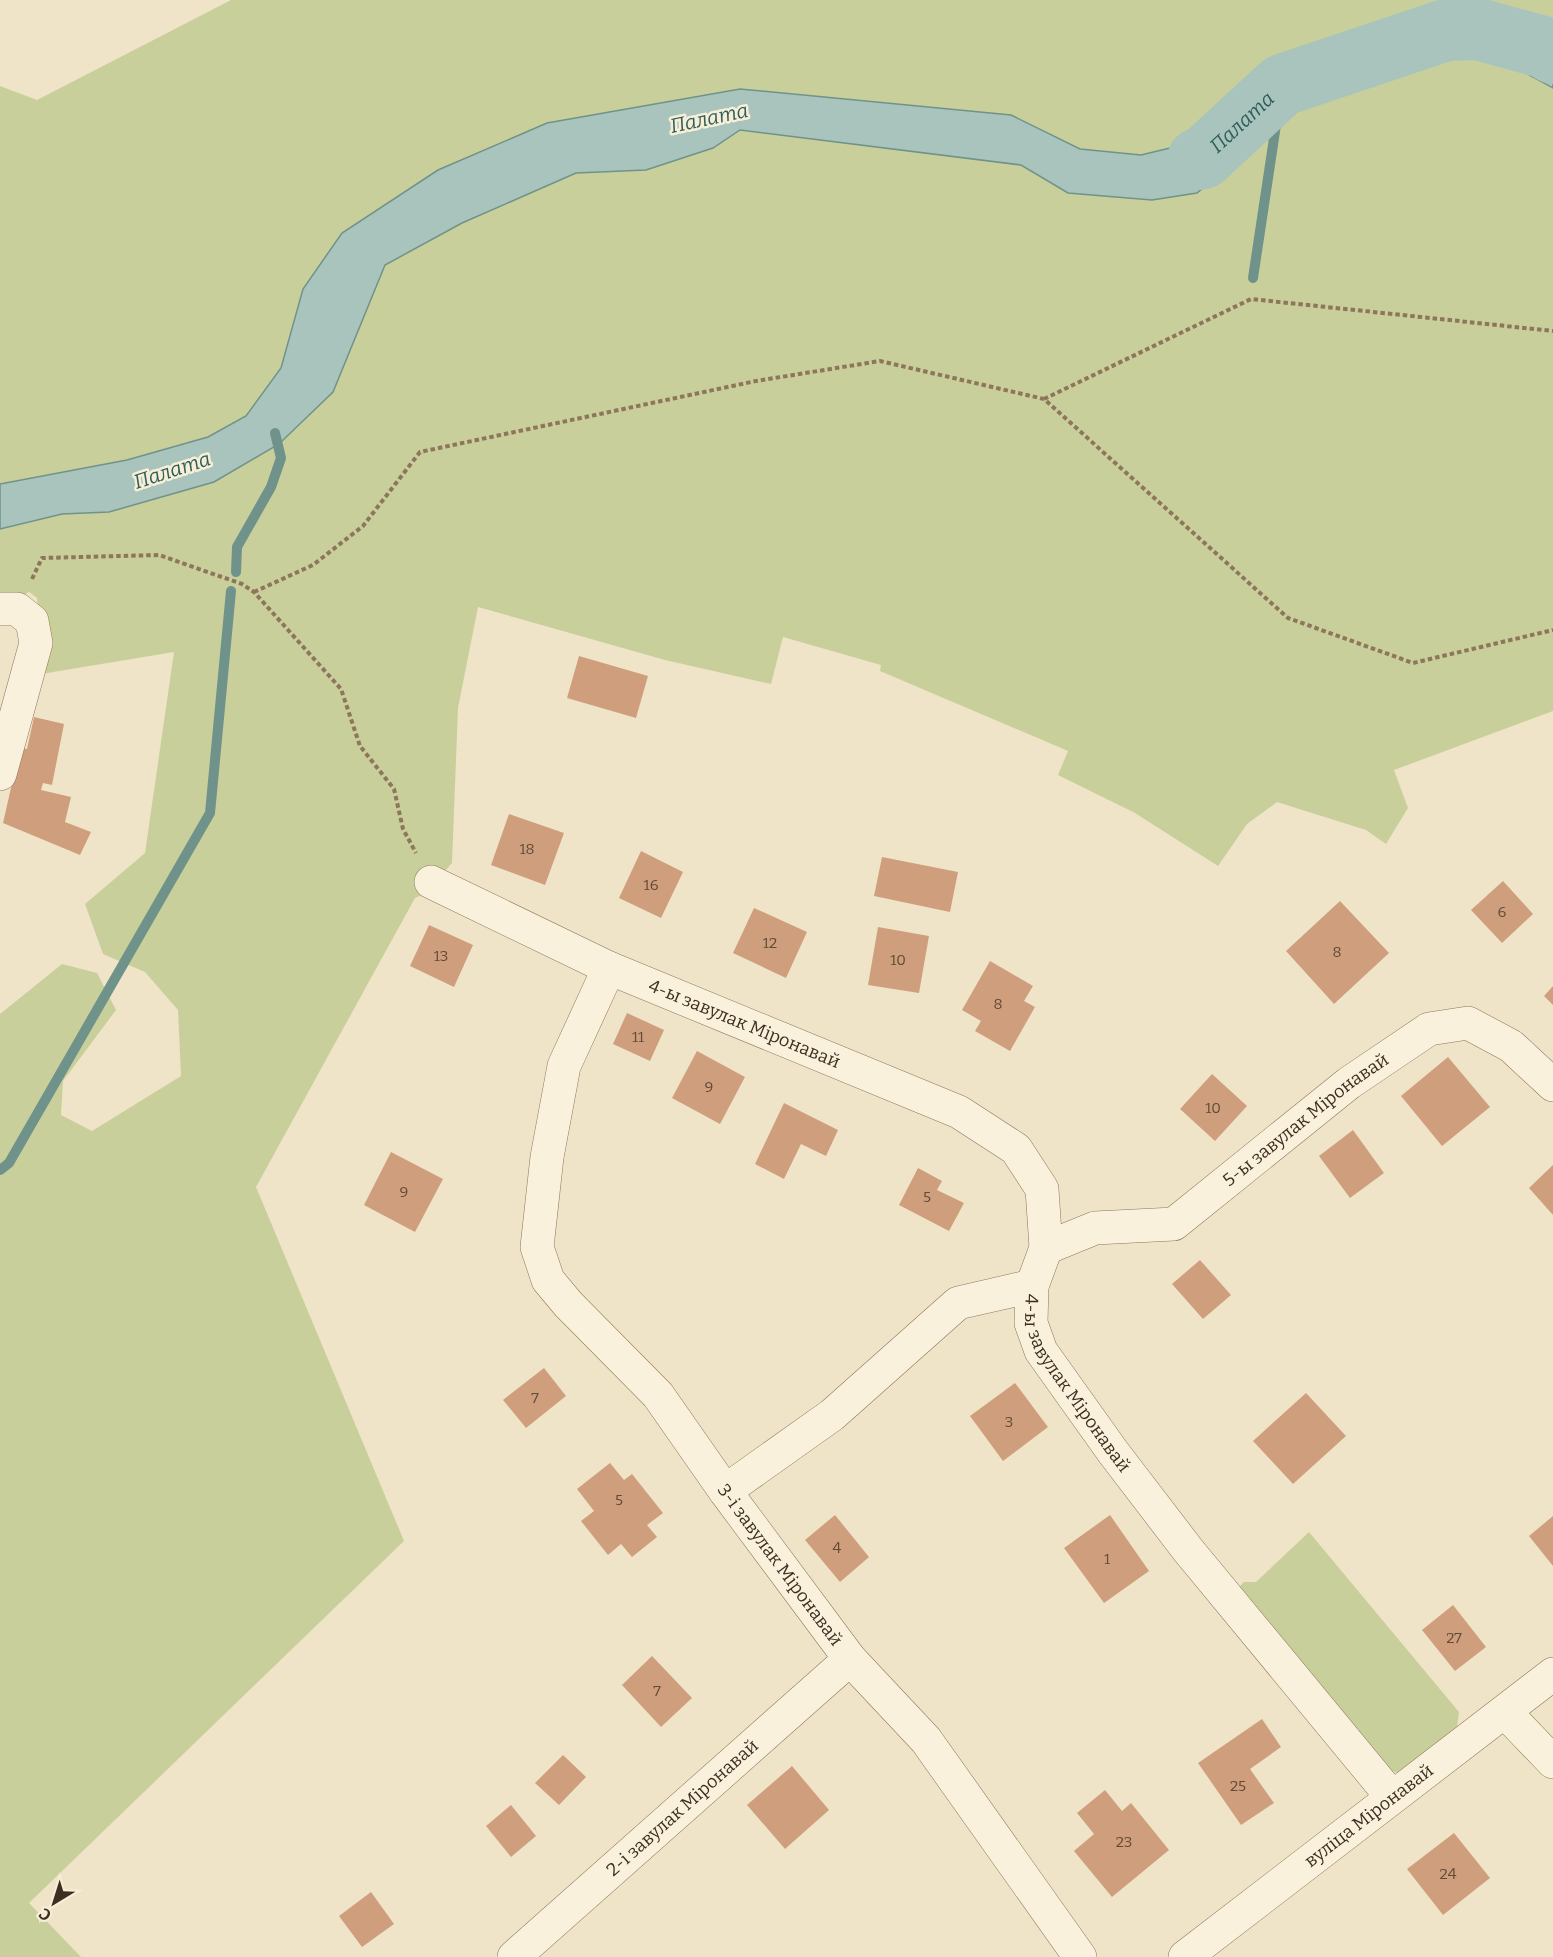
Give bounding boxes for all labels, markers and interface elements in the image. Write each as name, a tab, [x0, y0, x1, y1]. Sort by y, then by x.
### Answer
water label: Палата	[1205, 86, 1279, 158]
water label: Палата	[668, 98, 750, 138]
water label: Палата	[131, 446, 213, 494]
house number: 18	[519, 840, 535, 858]
house number: 16	[644, 876, 659, 894]
house number: 6	[1498, 903, 1507, 921]
house number: 12	[763, 934, 777, 952]
house number: 8	[1332, 943, 1342, 961]
house number: 13	[434, 947, 448, 965]
house number: 10	[890, 951, 906, 969]
street label: 4-ы завулак Міронавай	[645, 974, 843, 1073]
house number: 8	[993, 995, 1003, 1013]
house number: 11	[632, 1028, 644, 1046]
street label: 5-ы завулак Міронавай	[1218, 1048, 1393, 1191]
house number: 9	[705, 1078, 713, 1096]
house number: 10	[1205, 1099, 1221, 1117]
house number: 9	[400, 1183, 408, 1201]
house number: 5	[923, 1188, 931, 1206]
street label: 4-ы завулак Міронавай	[1020, 1294, 1135, 1477]
house number: 7	[531, 1389, 539, 1407]
house number: 3	[1005, 1413, 1013, 1431]
street label: 3-і завулак Міронавай	[713, 1480, 847, 1650]
house number: 5	[615, 1491, 623, 1509]
house number: 4	[833, 1539, 842, 1557]
house number: 1	[1104, 1550, 1110, 1568]
house number: 27	[1446, 1629, 1462, 1647]
house number: 7	[653, 1682, 661, 1700]
street label: 2-і завулак Міронавай	[602, 1735, 763, 1881]
street label: вуліца Міронавай	[1300, 1759, 1438, 1872]
house number: 25	[1230, 1777, 1246, 1795]
house number: 23	[1116, 1833, 1132, 1851]
house number: 24	[1440, 1865, 1457, 1883]
north arrow	[24, 1873, 84, 1933]
text: С	[35, 1904, 55, 1925]

